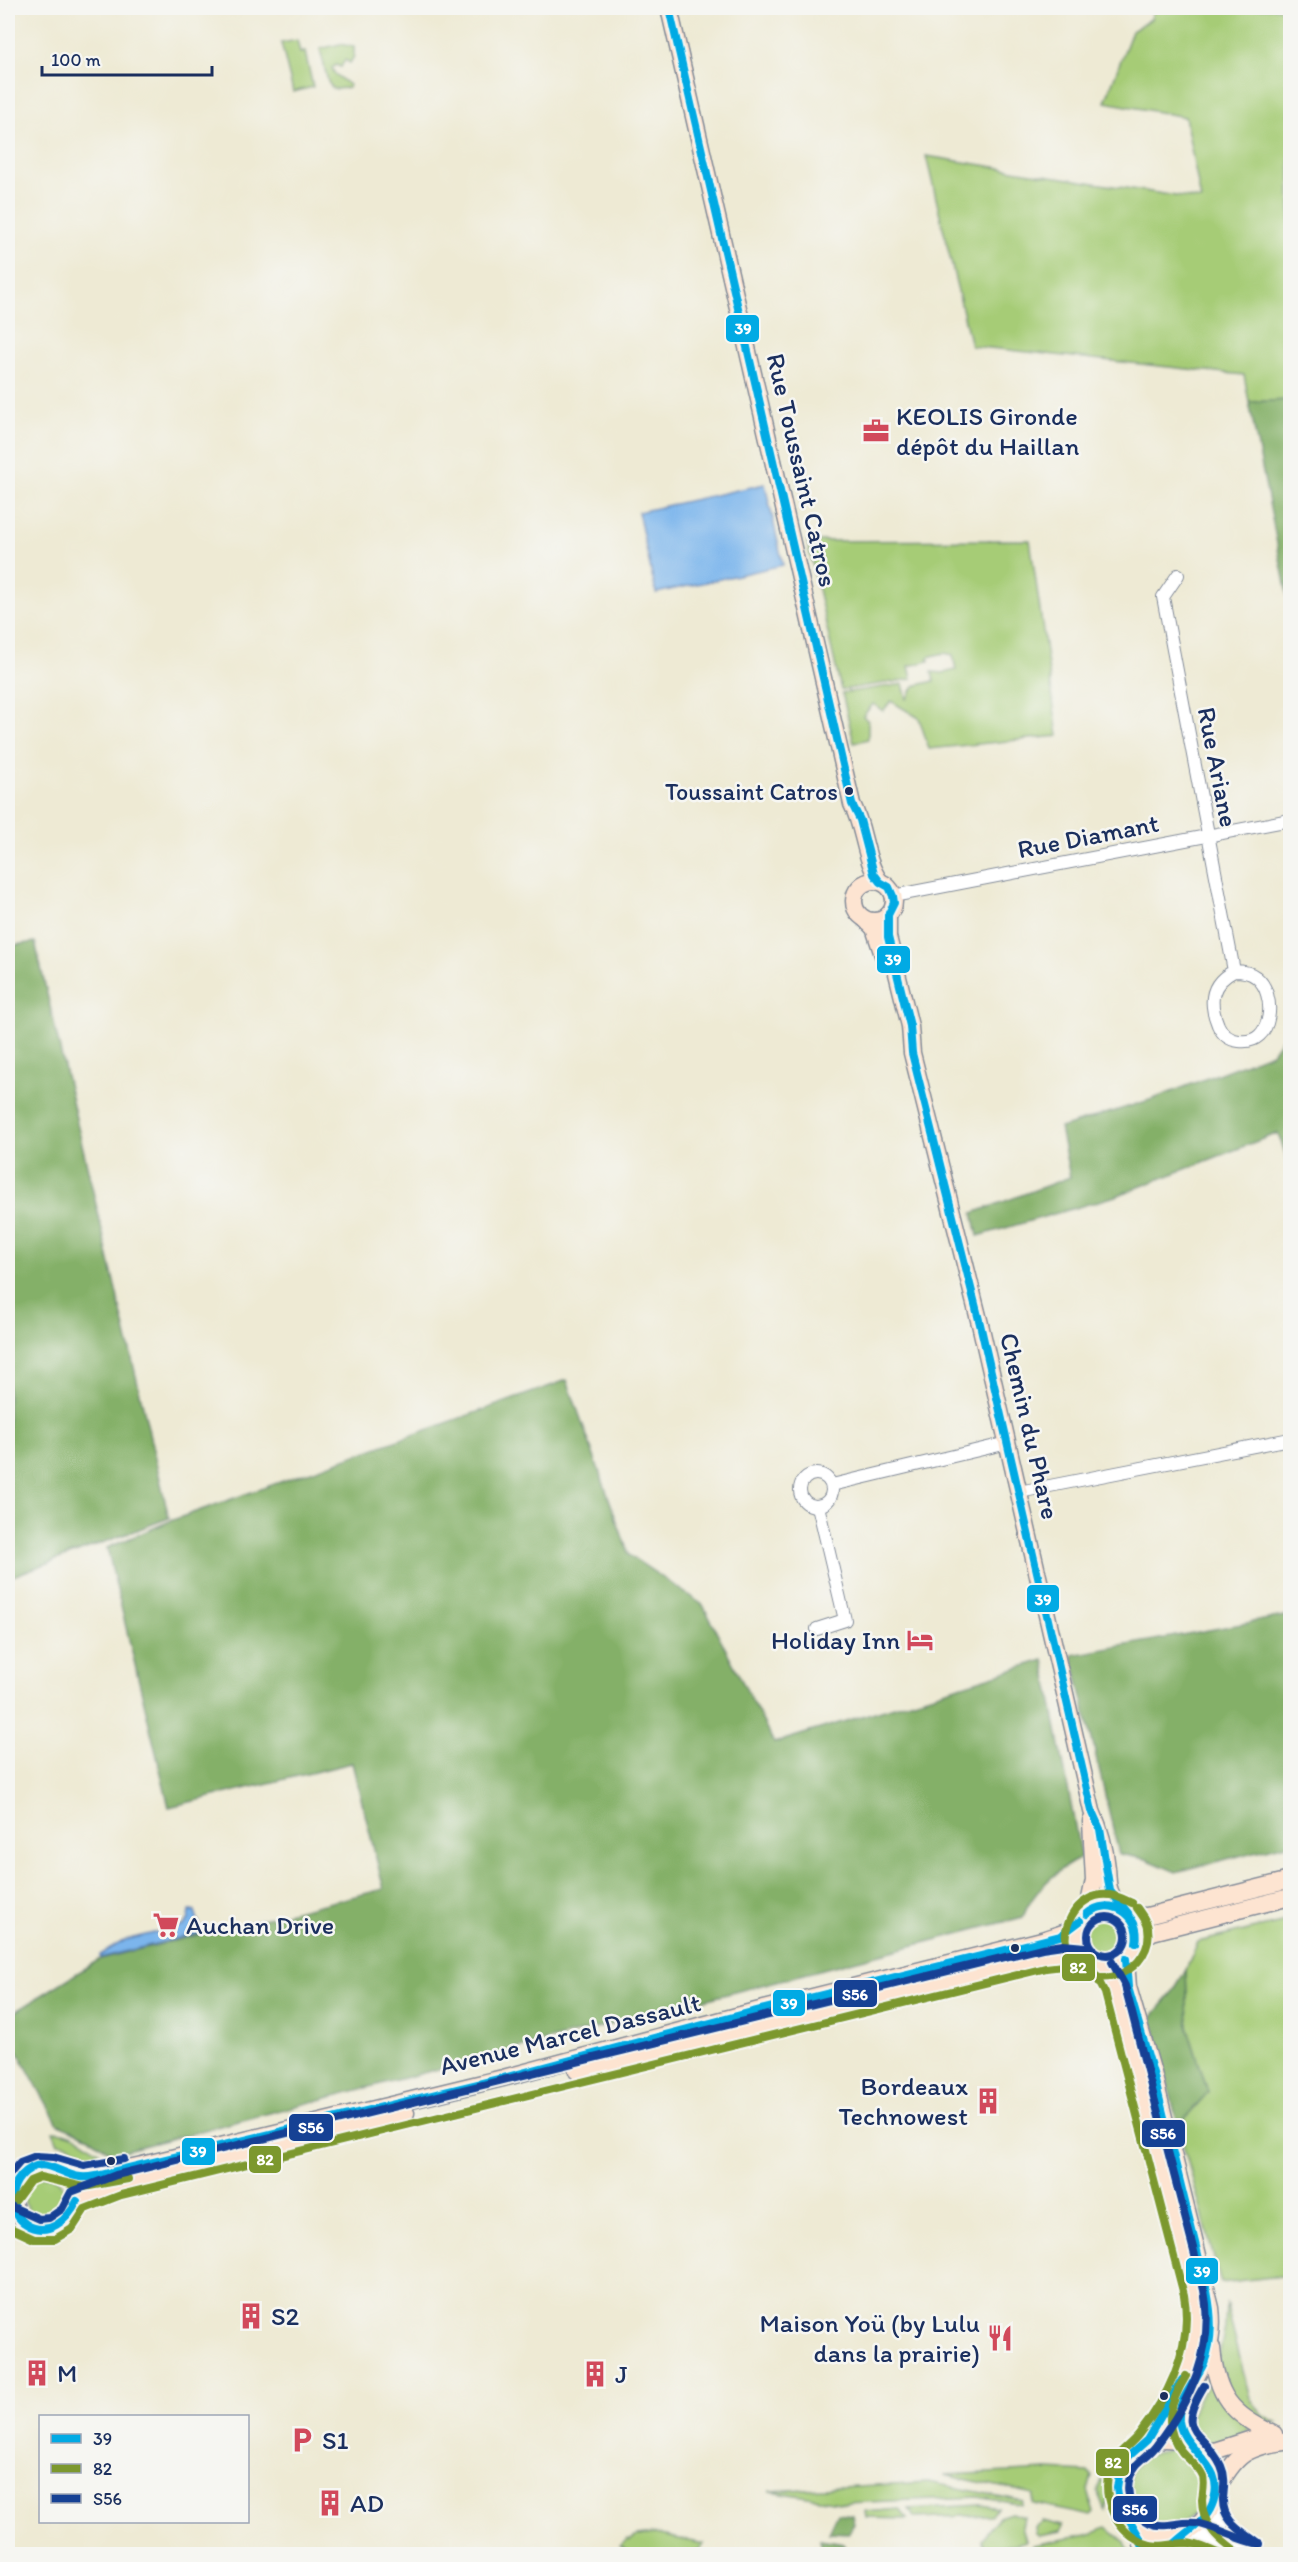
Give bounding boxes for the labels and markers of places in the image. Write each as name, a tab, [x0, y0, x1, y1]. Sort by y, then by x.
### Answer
place label: KEOLIS Gironde dépôt du Haillan	[896, 400, 1080, 462]
office icon: KEOLIS Gironde dépôt du Haillan	[861, 416, 891, 446]
place label: Toussaint Catros	[665, 777, 838, 806]
marker: Toussaint Catros	[843, 785, 855, 797]
place label: Holiday Inn	[771, 1624, 900, 1656]
hotel icon: Holiday Inn	[905, 1625, 935, 1655]
place label: Auchan Drive	[186, 1909, 334, 1941]
supermarket icon: Auchan Drive	[151, 1910, 181, 1940]
unlabelled marker	[1009, 1942, 1021, 1954]
place label: Bordeaux Technowest	[839, 2070, 968, 2132]
building icon: Bordeaux Technowest	[973, 2086, 1003, 2116]
unlabelled marker	[105, 2155, 117, 2167]
place label: S2	[271, 2300, 300, 2332]
building icon: S2	[236, 2301, 266, 2331]
place label: Maison Yoü (by Lulu dans la prairie)	[759, 2307, 980, 2369]
restaurant icon: Maison Yoü (by Lulu dans la prairie)	[985, 2323, 1015, 2353]
place label: M	[57, 2357, 77, 2389]
building icon: M	[22, 2358, 52, 2388]
place label: J	[615, 2358, 628, 2390]
building icon: J	[580, 2359, 610, 2389]
unlabelled marker	[1158, 2390, 1170, 2402]
place label: S1	[322, 2424, 349, 2456]
parking icon: S1	[287, 2425, 317, 2455]
place label: AD	[350, 2487, 384, 2519]
building icon: AD	[315, 2488, 345, 2518]

